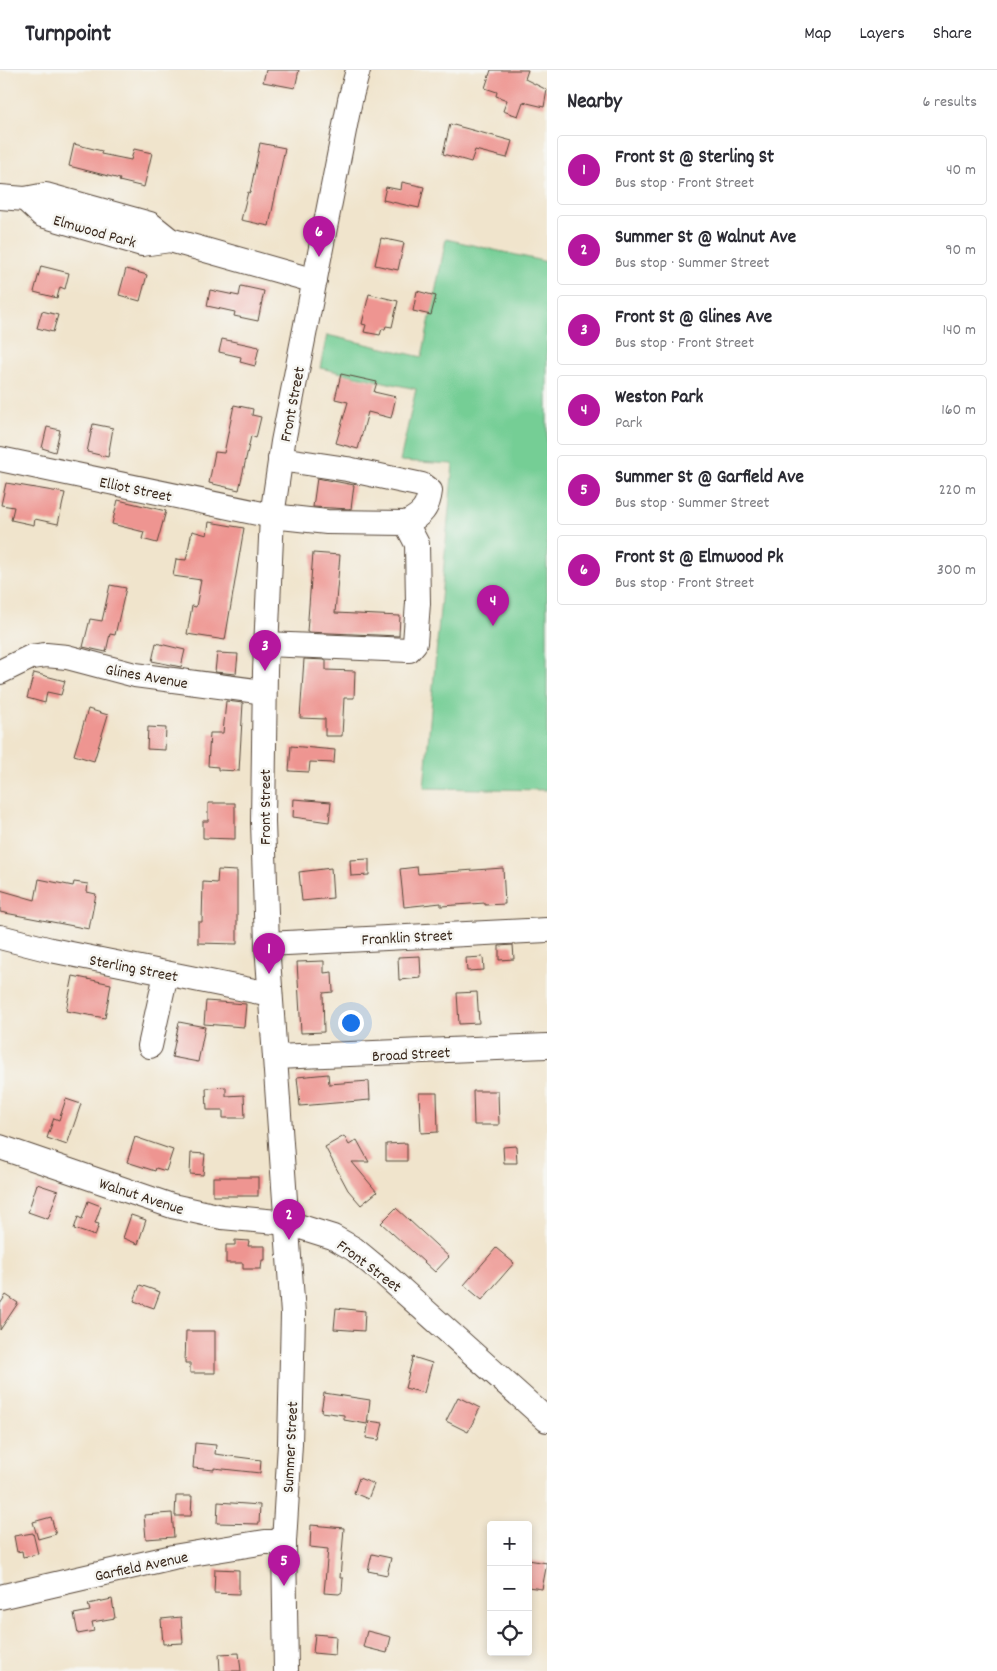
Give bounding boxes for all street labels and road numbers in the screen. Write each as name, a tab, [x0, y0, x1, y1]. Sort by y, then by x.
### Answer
street label: Elmwood Park	[50, 210, 138, 255]
street label: Front Street	[275, 365, 312, 444]
street label: Elliot Street	[97, 472, 174, 509]
street label: Glines Avenue	[103, 659, 190, 696]
street label: Front Street	[255, 769, 278, 845]
street label: Franklin Street	[361, 925, 453, 952]
street label: Sterling Street	[87, 950, 180, 989]
street label: Broad Street	[371, 1042, 451, 1069]
street label: Walnut Avenue	[96, 1173, 187, 1222]
street label: Front Street	[331, 1235, 406, 1299]
street label: Summer Street	[278, 1401, 305, 1493]
street label: Garfield Avenue	[93, 1546, 190, 1589]

